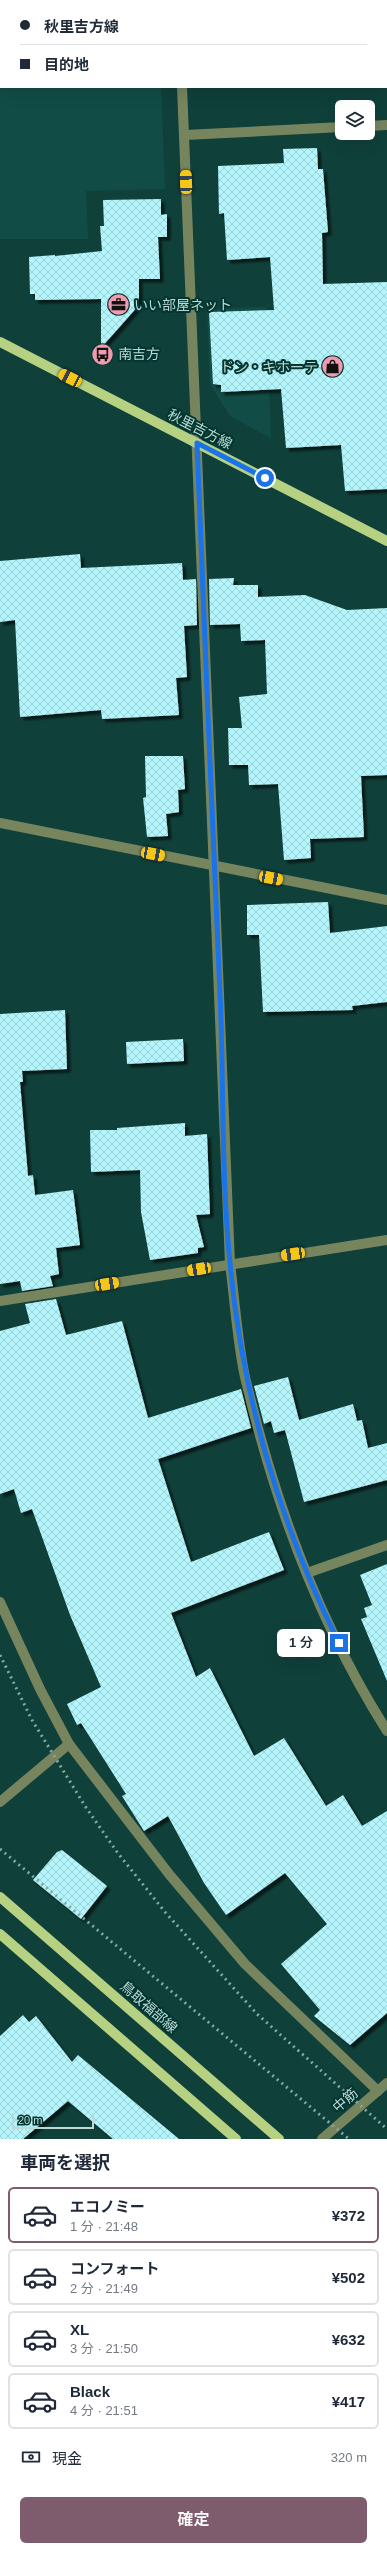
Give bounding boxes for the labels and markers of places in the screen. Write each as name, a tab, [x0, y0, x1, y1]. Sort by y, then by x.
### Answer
office icon: いい部屋ネット	[105, 292, 131, 318]
place label: いい部屋ネット	[134, 297, 232, 313]
bus stop icon: 南吉方	[89, 341, 115, 367]
place label: 南吉方	[118, 346, 160, 362]
shop icon: ドン・キホーテ	[320, 354, 346, 380]
place label: ドン・キホーテ	[220, 359, 318, 375]

